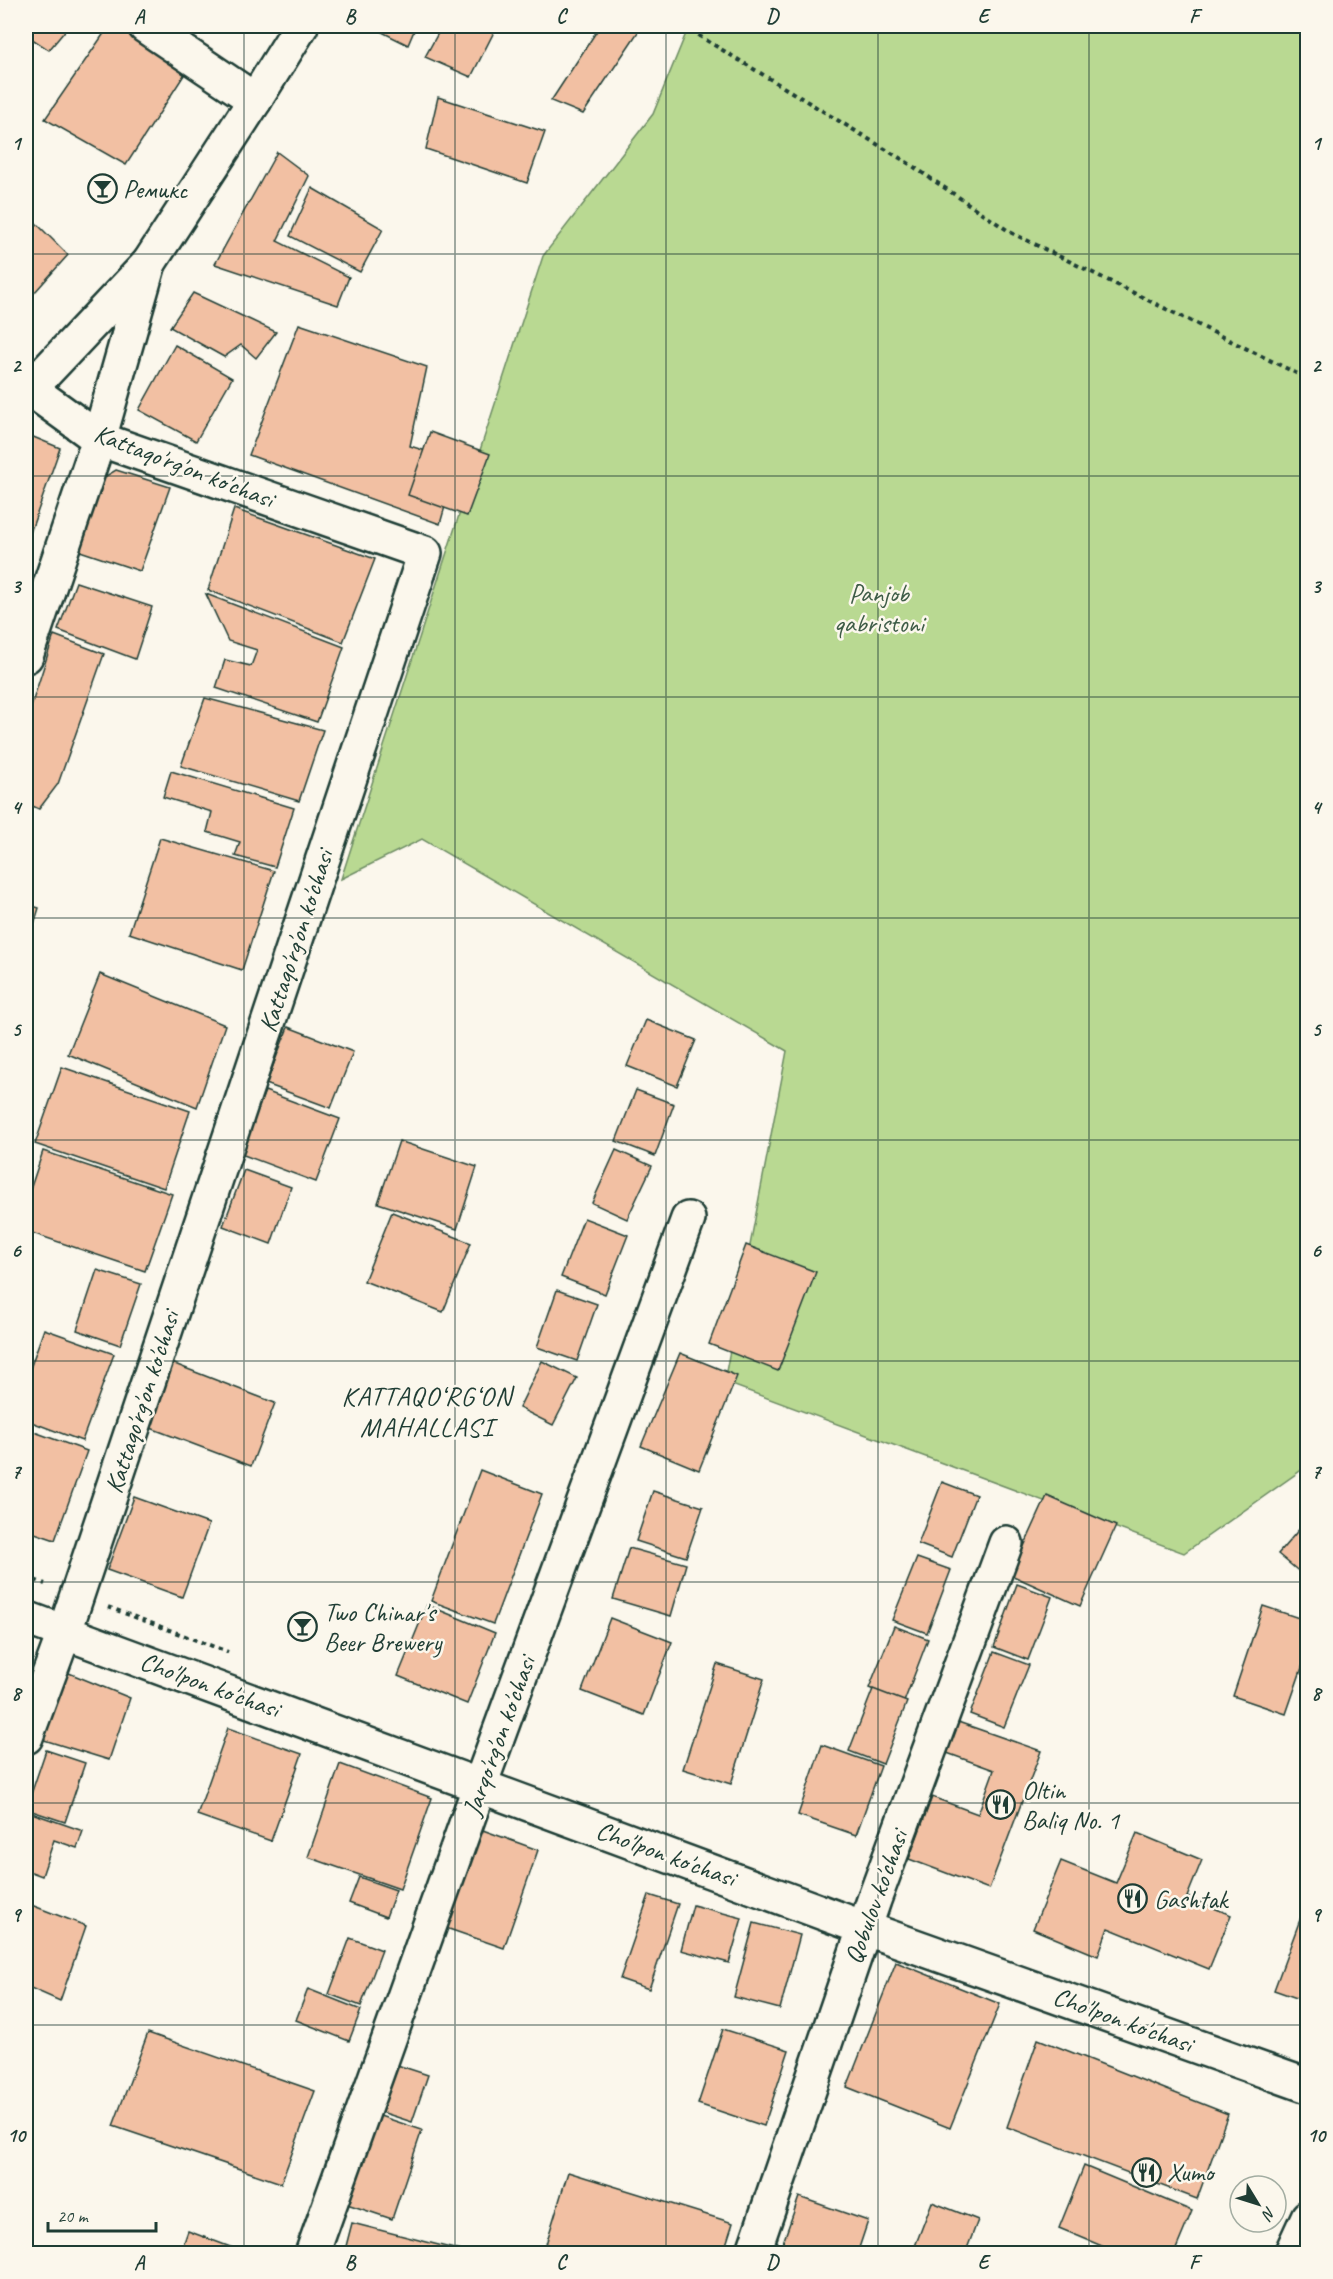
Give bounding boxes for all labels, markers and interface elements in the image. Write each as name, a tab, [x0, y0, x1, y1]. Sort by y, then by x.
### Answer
text: A	[134, 4, 146, 29]
text: B	[345, 4, 357, 29]
text: C	[556, 4, 568, 29]
text: D	[766, 4, 780, 29]
text: E	[978, 4, 992, 29]
text: F	[1189, 4, 1203, 29]
text: 1	[12, 131, 23, 156]
text: 1	[1312, 131, 1323, 156]
bar icon: Ремикс	[86, 173, 118, 205]
place label: Ремикс	[123, 173, 189, 206]
text: 2	[12, 353, 23, 378]
text: 2	[1312, 353, 1323, 378]
street label: Kattaqo'rg'on ko'chasi	[90, 417, 281, 516]
text: 3	[12, 574, 23, 599]
text: 3	[1312, 574, 1323, 599]
park label: Panjob qabristoni	[834, 577, 927, 640]
text: 4	[12, 795, 24, 820]
text: 4	[1312, 795, 1324, 820]
street label: Kattaqo'rg'on ko'chasi	[251, 843, 342, 1036]
text: 5	[12, 1017, 23, 1042]
text: 5	[1312, 1017, 1323, 1042]
text: 6	[11, 1238, 22, 1263]
text: 6	[1311, 1238, 1322, 1263]
street label: Kattaqo'rg'on ko'chasi	[97, 1304, 188, 1497]
district label: KATTAQO‘RG‘ON MAHALLASI	[342, 1379, 515, 1444]
text: 7	[12, 1459, 23, 1484]
text: 7	[1312, 1459, 1323, 1484]
place label: Two Chinar's Beer Brewery	[324, 1596, 443, 1659]
bar icon: Two Chinar's Beer Brewery	[287, 1611, 319, 1643]
street label: Cho'lpon ko'chasi	[136, 1645, 287, 1727]
street label: Jarqo'rg'on ko'chasi	[454, 1649, 544, 1822]
text: 8	[12, 1681, 24, 1706]
text: 8	[1312, 1681, 1324, 1706]
place label: Oltin Baliq No. 1	[1022, 1774, 1121, 1837]
restaurant icon: Oltin Baliq No. 1	[985, 1789, 1017, 1821]
street label: Cho'lpon ko'chasi	[592, 1814, 743, 1896]
street label: Qobulov ko'chasi	[837, 1823, 916, 1968]
restaurant icon: Gashtak	[1117, 1883, 1149, 1915]
place label: Gashtak	[1154, 1883, 1230, 1916]
text: 9	[12, 1902, 23, 1927]
text: 9	[1312, 1902, 1323, 1927]
street label: Cho'lpon ko'chasi	[1049, 1980, 1200, 2062]
text: 10	[7, 2123, 27, 2148]
text: 10	[1307, 2123, 1327, 2148]
restaurant icon: Xumo	[1130, 2156, 1162, 2188]
place label: Xumo	[1167, 2156, 1216, 2189]
north arrow	[1228, 2174, 1288, 2234]
scale bar	[48, 2195, 156, 2233]
text: N	[1256, 2203, 1280, 2225]
text: 20 m	[57, 2205, 90, 2227]
text: A	[134, 2250, 146, 2275]
text: B	[345, 2250, 357, 2275]
text: C	[556, 2250, 568, 2275]
text: D	[766, 2250, 780, 2275]
text: E	[978, 2250, 992, 2275]
text: F	[1189, 2250, 1203, 2275]

